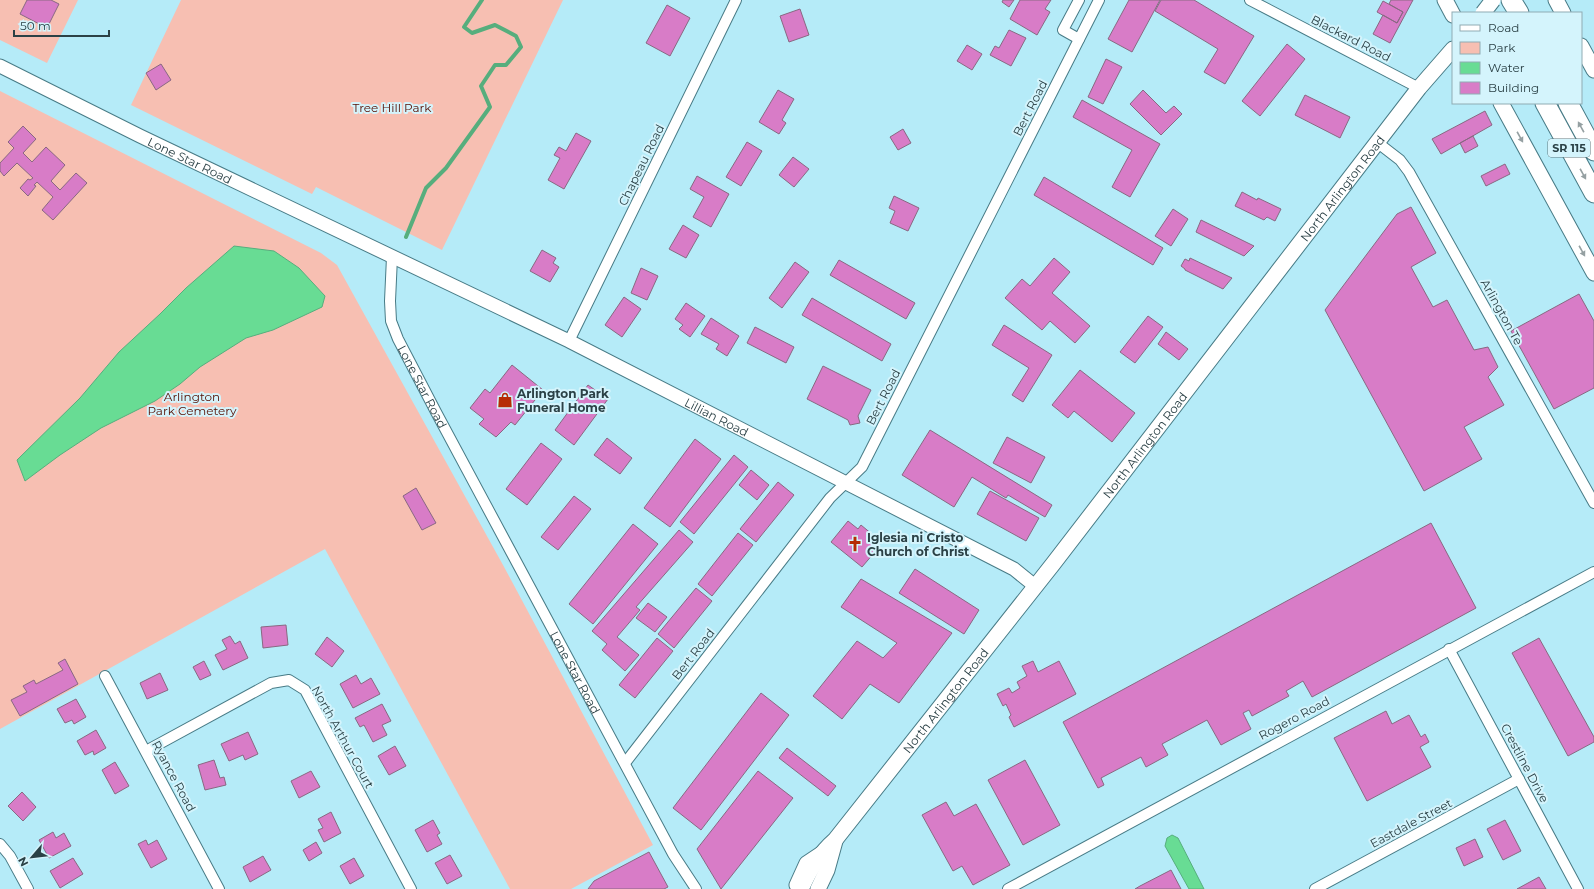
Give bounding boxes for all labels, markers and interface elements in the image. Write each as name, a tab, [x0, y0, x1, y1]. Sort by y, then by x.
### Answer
street label: Blackard Road	[1309, 11, 1393, 65]
scale bar	[14, 12, 109, 38]
legend	[1452, 12, 1582, 104]
text: 50 m	[20, 18, 51, 33]
text: Road	[1488, 20, 1519, 35]
text: Park	[1488, 40, 1516, 55]
text: Water	[1488, 60, 1525, 75]
street label: Bert Road	[1010, 78, 1050, 138]
text: Building	[1488, 80, 1539, 95]
park label: Tree Hill Park	[352, 100, 432, 115]
one-way arrow	[1578, 121, 1584, 133]
street label: Chapeau Road	[615, 122, 667, 208]
one-way arrow	[1517, 131, 1523, 143]
street label: North Arlington Road	[1297, 132, 1387, 244]
street label: Lone Star Road	[146, 133, 235, 186]
road number: SR 115	[1548, 139, 1590, 157]
one-way arrow	[1580, 168, 1587, 180]
one-way arrow	[1579, 245, 1586, 257]
street label: Arlington Te	[1478, 276, 1526, 348]
street label: Lone Star Road	[395, 342, 451, 431]
street label: Bert Road	[863, 367, 903, 427]
place label: Arlington Park Funeral Home	[516, 386, 609, 415]
park label: Arlington Park Cemetery	[147, 389, 237, 418]
street label: North Arlington Road	[1099, 389, 1190, 501]
shop icon: Arlington Park Funeral Home	[496, 391, 514, 409]
street label: Lillian Road	[682, 394, 751, 439]
place label: Iglesia ni Cristo Church of Christ	[867, 530, 970, 559]
church icon: Iglesia ni Cristo Church of Christ	[846, 535, 864, 553]
street label: Bert Road	[668, 625, 718, 683]
street label: Lone Star Road	[547, 628, 604, 716]
street label: North Arlington Road	[899, 645, 991, 756]
street label: North Arthur Court	[309, 683, 377, 791]
street label: Rogero Road	[1256, 693, 1332, 743]
street label: Crestline Drive	[1498, 721, 1552, 805]
street label: Ryance Road	[149, 738, 199, 814]
street label: Eastdale Street	[1367, 795, 1455, 851]
north arrow	[12, 837, 52, 877]
text: N	[15, 854, 31, 869]

